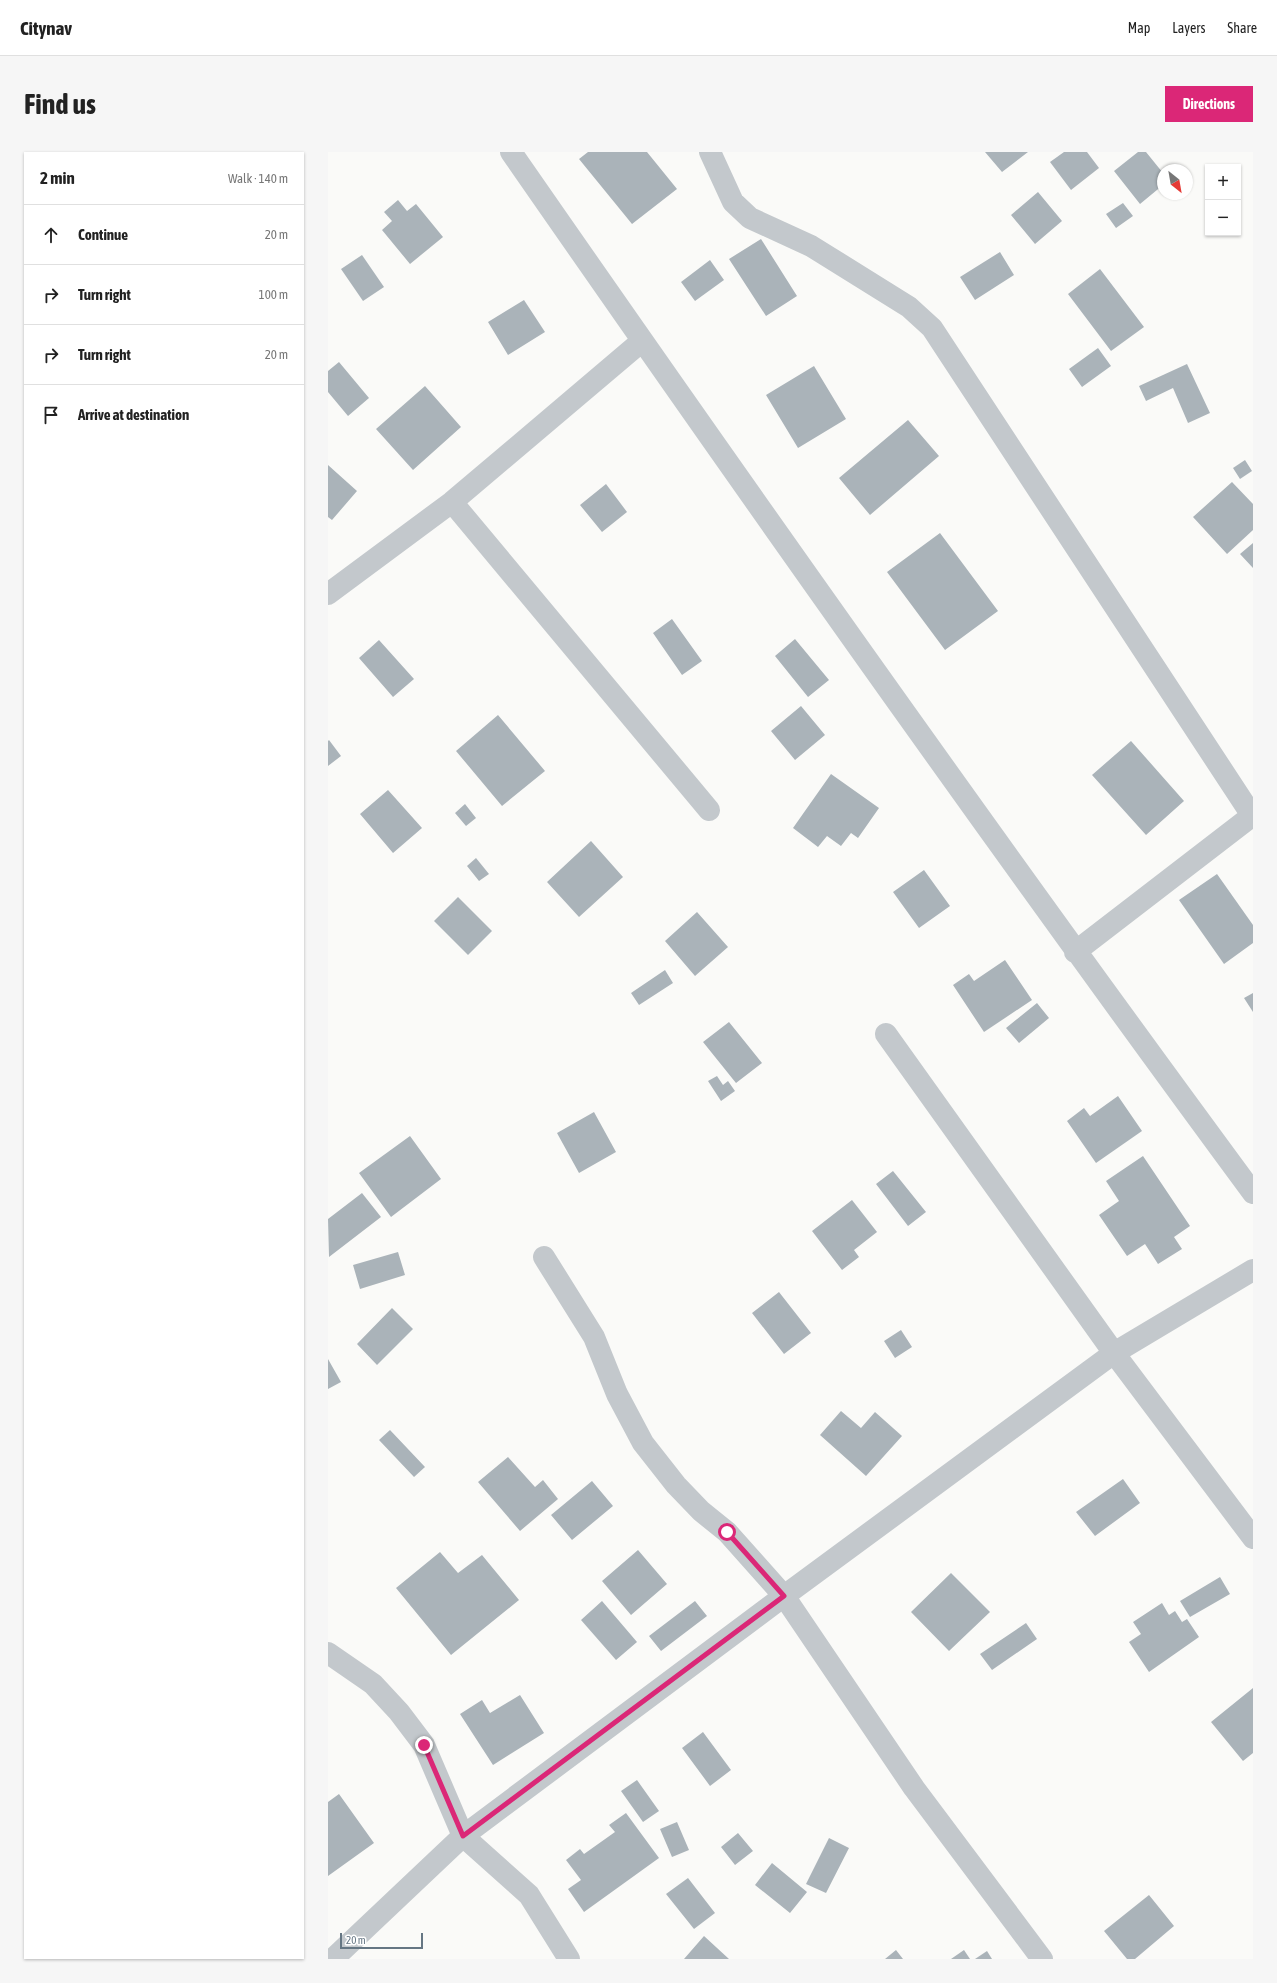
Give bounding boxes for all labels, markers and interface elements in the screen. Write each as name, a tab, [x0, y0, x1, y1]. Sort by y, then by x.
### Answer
text: Citynav	[20, 17, 72, 39]
text: Map	[1128, 20, 1150, 36]
text: Layers	[1172, 20, 1205, 36]
text: Share	[1227, 20, 1257, 36]
button: Directions	[1165, 86, 1253, 122]
text: Find us	[24, 88, 96, 120]
north arrow	[1157, 164, 1193, 200]
map controls	[1205, 164, 1241, 236]
button: +	[1205, 164, 1241, 200]
text: 2 min	[40, 168, 75, 188]
text: Walk · 140 m	[228, 171, 288, 186]
button: −	[1205, 200, 1241, 236]
icon: ahead	[40, 224, 62, 246]
text: Continue	[78, 226, 128, 243]
text: 20 m	[265, 227, 288, 242]
icon: right	[40, 284, 62, 306]
text: Turn right	[78, 286, 131, 303]
text: 100 m	[259, 287, 288, 302]
icon: right	[40, 344, 62, 366]
text: Turn right	[78, 346, 131, 363]
text: 20 m	[265, 347, 288, 362]
icon: arrive	[40, 404, 62, 426]
text: Arrive at destination	[78, 406, 189, 423]
route start	[718, 1523, 736, 1541]
route end	[415, 1736, 433, 1754]
scale bar	[340, 1931, 423, 1950]
text: 20 m	[346, 1934, 366, 1946]

